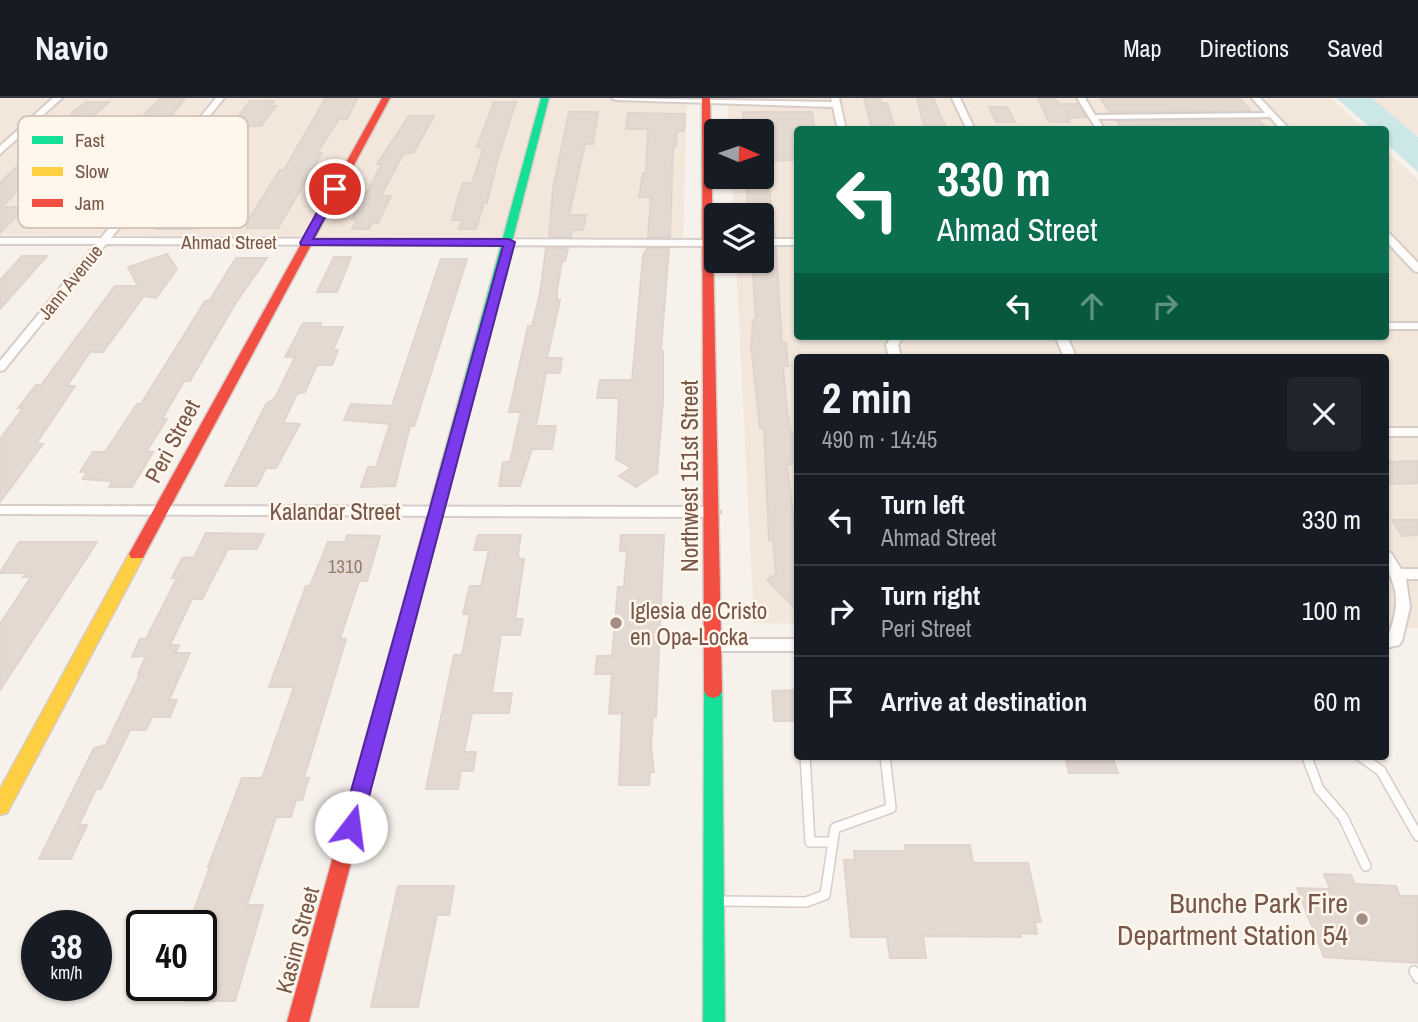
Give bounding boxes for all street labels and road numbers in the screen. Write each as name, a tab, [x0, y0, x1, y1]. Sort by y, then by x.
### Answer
street label: Ahmad Street	[180, 229, 277, 255]
street label: Jann Avenue	[32, 239, 108, 325]
street label: Northwest 151st Street	[674, 380, 705, 572]
street label: Peri Street	[137, 394, 207, 488]
street label: Kalandar Street	[269, 496, 401, 527]
street label: Kasim Street	[268, 883, 326, 997]

